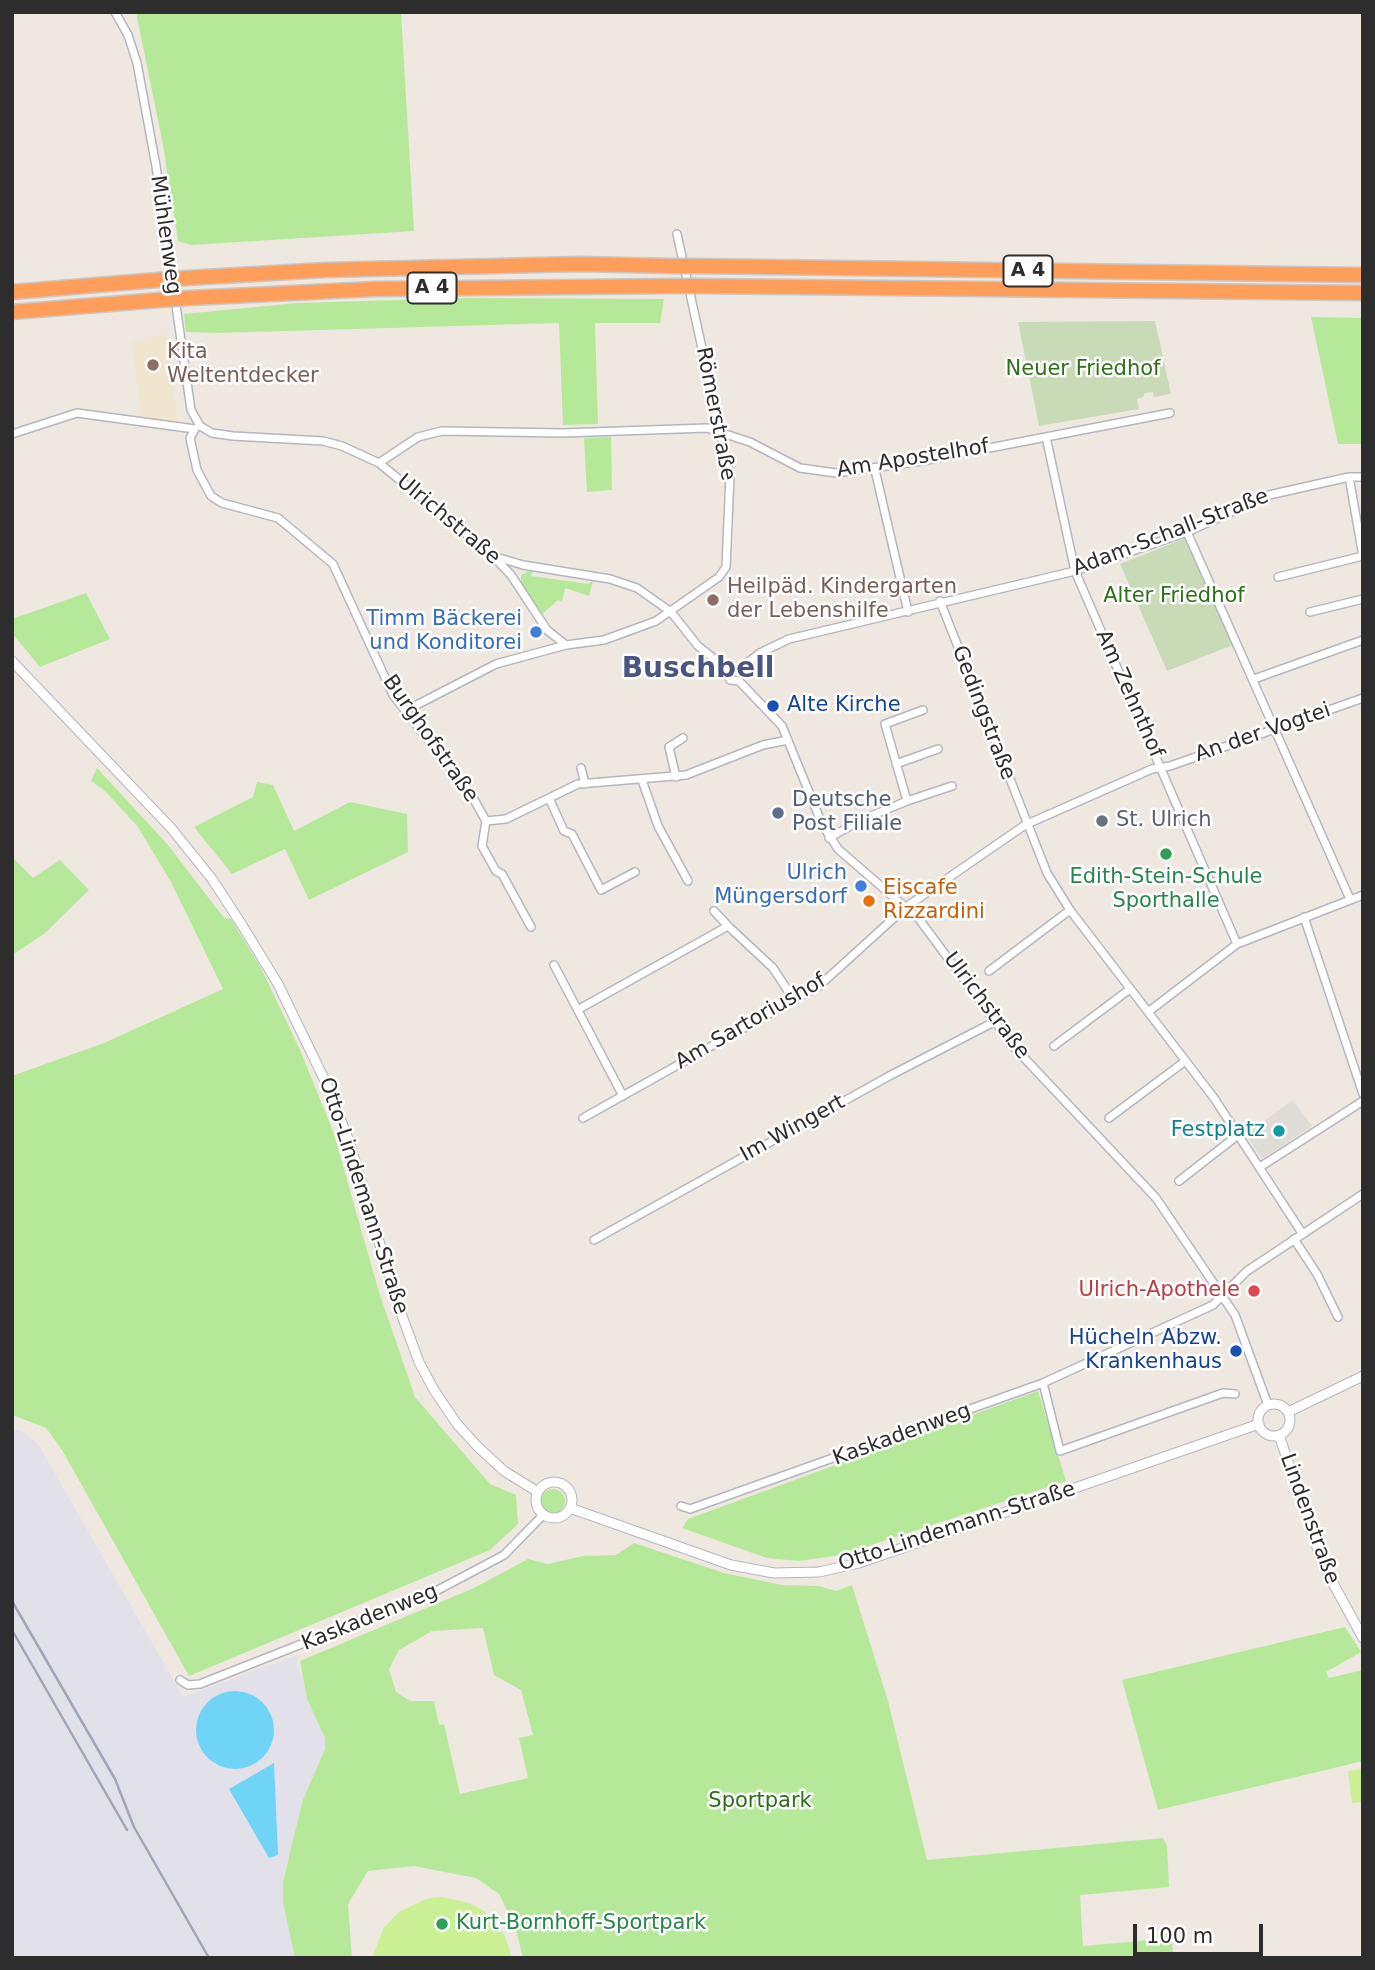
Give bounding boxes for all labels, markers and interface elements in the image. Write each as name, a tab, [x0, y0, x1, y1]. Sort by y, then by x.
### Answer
street label: Mühlenweg	[144, 174, 186, 296]
road number: A 4	[1004, 256, 1052, 286]
road number: A 4	[408, 272, 457, 304]
place label: Kita Weltentdecker	[167, 340, 319, 390]
street label: Römerstraße	[690, 345, 740, 483]
marker: Kita Weltentdecker	[145, 357, 161, 373]
park label: Neuer Friedhof	[1006, 357, 1160, 383]
street label: Am Apostelhof	[835, 435, 991, 483]
street label: Ulrichstraße	[391, 469, 505, 571]
street label: Adam-Schall-Straße	[1070, 484, 1272, 582]
place label: Heilpäd. Kindergarten der Lebenshilfe	[727, 575, 957, 625]
park label: Alter Friedhof	[1103, 584, 1245, 610]
marker: Heilpäd. Kindergarten der Lebenshilfe	[705, 592, 721, 608]
place label: Timm Bäckerei und Konditorei	[366, 607, 522, 657]
marker: Timm Bäckerei und Konditorei	[528, 624, 544, 640]
street label: Am Zehnthof	[1090, 626, 1168, 762]
street label: Gedingstraße	[946, 642, 1020, 784]
district label: Buschbell	[622, 653, 774, 687]
street label: Burghofstraße	[377, 670, 483, 808]
place label: Alte Kirche	[787, 693, 901, 719]
marker: Alte Kirche	[765, 698, 781, 714]
street label: An der Vogtei	[1192, 698, 1334, 768]
place label: Deutsche Post Filiale	[792, 788, 902, 838]
marker: Deutsche Post Filiale	[770, 805, 786, 821]
place label: St. Ulrich	[1116, 808, 1211, 834]
marker: St. Ulrich	[1094, 813, 1110, 829]
marker: Edith-Stein-Schule Sporthalle	[1158, 846, 1174, 862]
place label: Ulrich Müngersdorf	[714, 861, 847, 911]
place label: Edith-Stein-Schule Sporthalle	[1069, 865, 1263, 915]
place label: Eiscafe Rizzardini	[883, 876, 985, 926]
marker: Ulrich Müngersdorf	[853, 878, 869, 894]
marker: Eiscafe Rizzardini	[861, 893, 877, 909]
street label: Ulrichstraße	[938, 948, 1034, 1064]
street label: Am Sartoriushof	[671, 969, 831, 1075]
street label: Otto-Lindemann-Straße	[313, 1074, 413, 1318]
street label: Im Wingert	[736, 1090, 850, 1168]
place label: Festplatz	[1171, 1118, 1265, 1144]
marker: Festplatz	[1271, 1123, 1287, 1139]
place label: Ulrich-Apothele	[1079, 1278, 1240, 1304]
marker: Ulrich-Apothele	[1246, 1283, 1262, 1299]
place label: Hücheln Abzw. Krankenhaus	[1069, 1326, 1222, 1376]
marker: Hücheln Abzw. Krankenhaus	[1228, 1343, 1244, 1359]
street label: Kaskadenweg	[830, 1398, 974, 1472]
street label: Lindenstraße	[1274, 1450, 1344, 1588]
street label: Otto-Lindemann-Straße	[835, 1477, 1079, 1577]
street label: Kaskadenweg	[298, 1579, 442, 1657]
park label: Sportpark	[708, 1789, 812, 1815]
scale bar	[1137, 1910, 1266, 1954]
place label: Kurt-Bornhoff-Sportpark	[456, 1911, 706, 1937]
marker: Kurt-Bornhoff-Sportpark	[434, 1916, 450, 1932]
text: 100 m	[1146, 1924, 1213, 1948]

